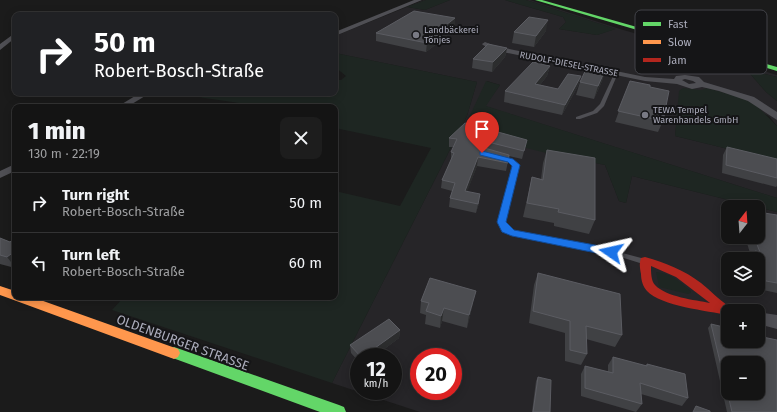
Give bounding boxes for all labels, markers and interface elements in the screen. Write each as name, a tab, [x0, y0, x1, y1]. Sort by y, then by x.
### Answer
legend	[635, 10, 767, 74]
text: Fast	[668, 18, 688, 31]
place label: Landbäckerei Tönjes	[424, 25, 478, 45]
text: 50 m	[94, 26, 156, 59]
icon: right	[28, 28, 80, 80]
marker: Landbäckerei Tönjes	[411, 30, 421, 40]
text: Slow	[668, 36, 692, 49]
street label: RUDOLF-DIESEL-STRASSE	[519, 50, 619, 78]
text: Jam	[668, 54, 687, 67]
text: Robert-Bosch-Straße	[94, 60, 264, 82]
place label: TEWA Tempel Warenhandels GmbH	[653, 105, 738, 125]
marker: TEWA Tempel Warenhandels GmbH	[640, 110, 650, 120]
pin	[465, 112, 499, 153]
text: 1 min	[28, 117, 86, 145]
button: close	[280, 117, 322, 159]
icon: arrive	[471, 118, 493, 140]
text: 130 m · 22:19	[28, 146, 100, 161]
text: Turn right	[62, 186, 129, 204]
icon: right	[28, 192, 50, 214]
text: 50 m	[289, 194, 322, 212]
north arrow	[721, 200, 765, 244]
map controls	[721, 200, 765, 400]
text: Robert-Bosch-Straße	[62, 204, 185, 219]
position arrow	[590, 231, 632, 273]
text: Turn left	[62, 246, 120, 264]
icon: left	[28, 252, 50, 274]
button: layers	[721, 252, 765, 296]
text: 60 m	[289, 254, 322, 272]
text: Robert-Bosch-Straße	[62, 264, 185, 279]
button: +	[721, 304, 765, 348]
street label: OLDENBURGER STRASSE	[114, 311, 251, 374]
speed limit sign: 20	[410, 348, 462, 400]
button: −	[721, 356, 765, 400]
text: 12	[366, 357, 386, 381]
text: km/h	[364, 378, 388, 390]

